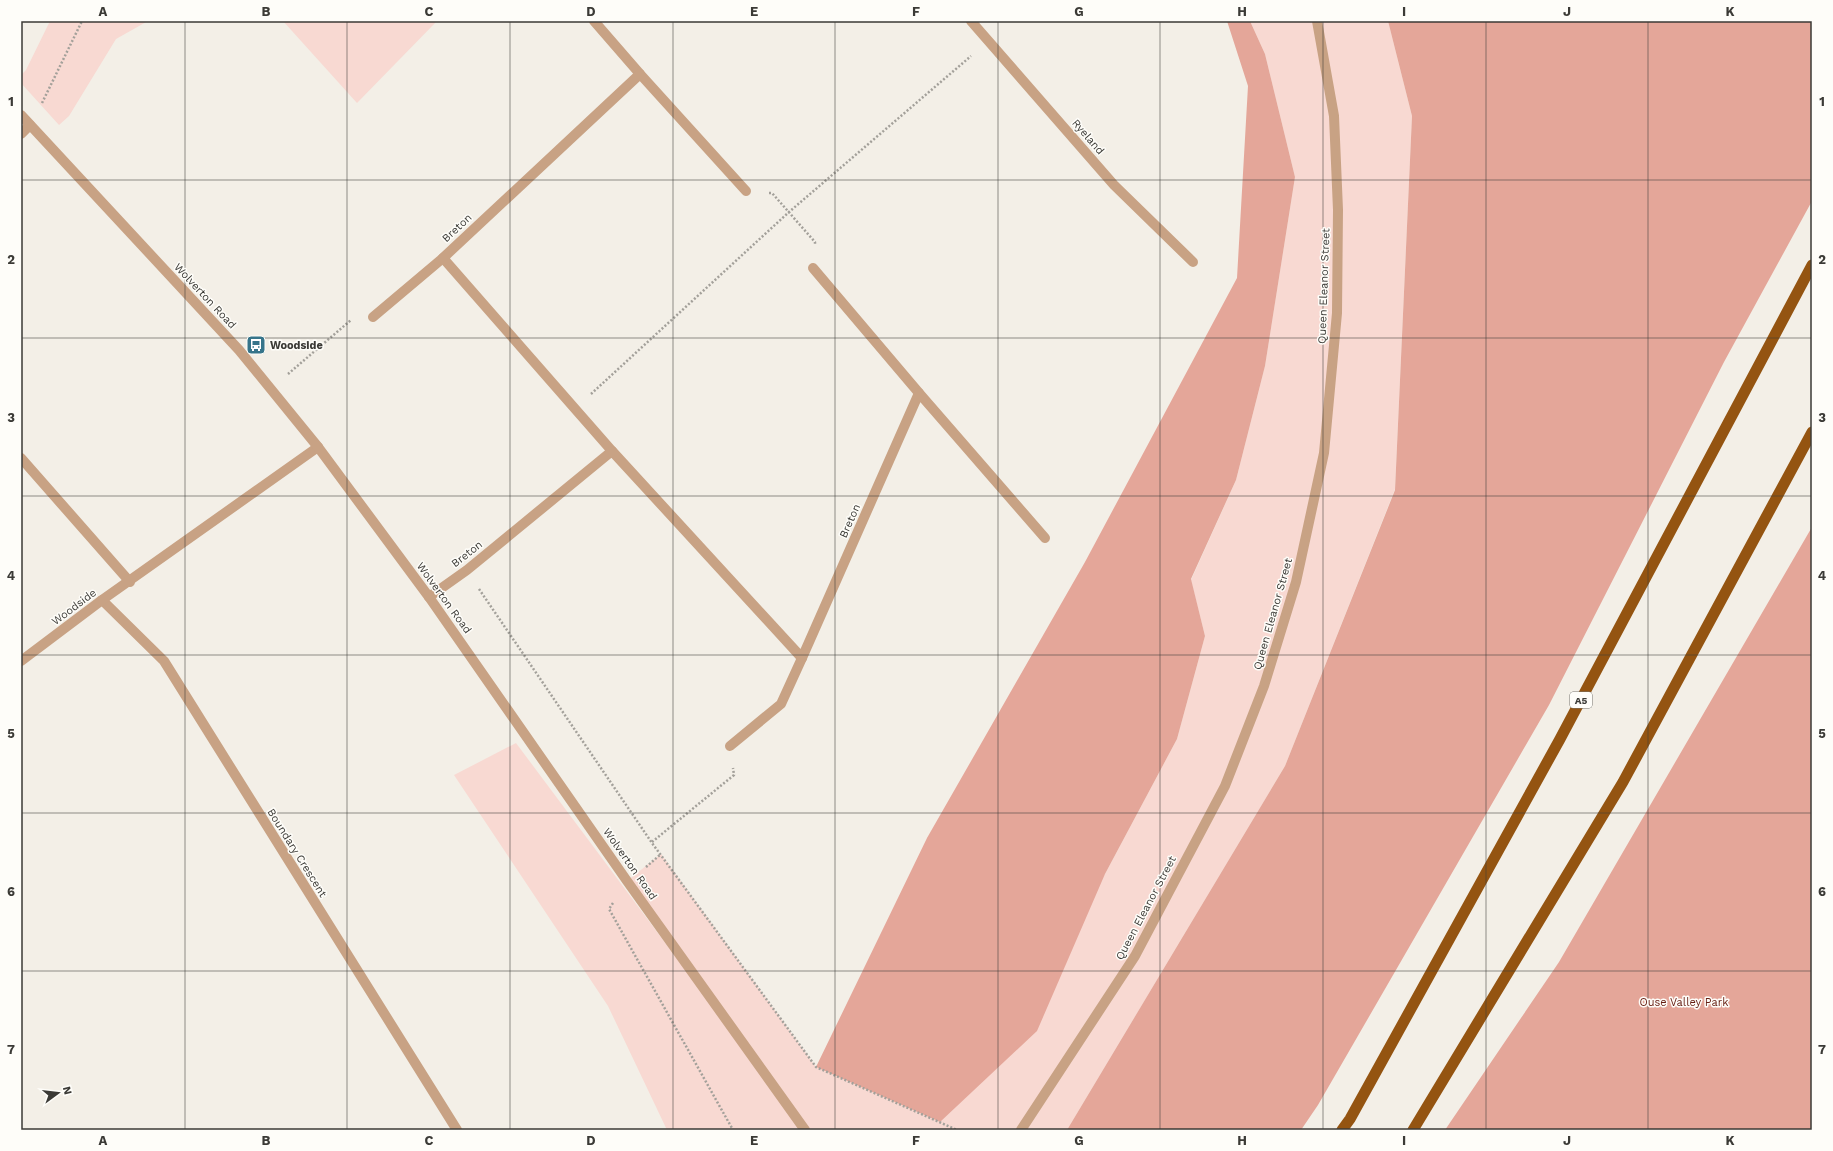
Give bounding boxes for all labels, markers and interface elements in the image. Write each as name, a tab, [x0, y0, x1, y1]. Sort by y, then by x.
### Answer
text: A	[99, 4, 108, 19]
text: B	[262, 4, 271, 19]
text: C	[425, 4, 434, 19]
text: D	[586, 4, 596, 19]
text: E	[750, 4, 758, 19]
text: F	[912, 4, 920, 19]
text: G	[1074, 4, 1084, 19]
text: H	[1237, 4, 1247, 19]
text: I	[1402, 4, 1406, 19]
text: J	[1563, 4, 1571, 19]
text: K	[1725, 4, 1735, 19]
text: 1	[8, 94, 14, 109]
text: 1	[1819, 94, 1825, 109]
street label: Ryeland	[1069, 117, 1107, 157]
street label: Breton	[440, 211, 474, 245]
street label: Queen Eleanor Street	[1315, 228, 1333, 344]
text: 2	[7, 252, 15, 267]
text: 2	[1818, 252, 1826, 267]
street label: Wolverton Road	[171, 261, 239, 331]
bus stop icon: Woodside	[245, 334, 267, 356]
place label: Woodside	[270, 339, 323, 352]
text: 3	[7, 410, 15, 425]
text: 3	[1818, 410, 1826, 425]
street label: Breton	[837, 502, 863, 540]
street label: Breton	[449, 538, 485, 570]
street label: Queen Eleanor Street	[1251, 556, 1295, 671]
street label: Wolverton Road	[414, 560, 474, 636]
text: 4	[7, 568, 16, 583]
text: 4	[1818, 568, 1827, 583]
street label: Woodside	[49, 586, 99, 628]
road number: A5	[1570, 692, 1592, 708]
text: 5	[7, 726, 15, 741]
text: 5	[1818, 726, 1826, 741]
street label: Boundary Crescent	[264, 806, 330, 900]
street label: Wolverton Road	[600, 826, 660, 902]
street label: Queen Eleanor Street	[1113, 854, 1179, 962]
text: 6	[7, 884, 15, 899]
text: 6	[1818, 884, 1826, 899]
park label: Ouse Valley Park	[1640, 996, 1728, 1009]
text: 7	[7, 1042, 15, 1057]
text: 7	[1818, 1042, 1826, 1057]
north arrow	[38, 1073, 78, 1113]
text: N	[60, 1085, 75, 1096]
text: A	[99, 1133, 108, 1148]
text: B	[262, 1133, 271, 1148]
text: C	[425, 1133, 434, 1148]
text: D	[586, 1133, 596, 1148]
text: E	[750, 1133, 758, 1148]
text: F	[912, 1133, 920, 1148]
text: G	[1074, 1133, 1084, 1148]
text: H	[1237, 1133, 1247, 1148]
text: I	[1402, 1133, 1406, 1148]
text: J	[1563, 1133, 1571, 1148]
text: K	[1725, 1133, 1735, 1148]

